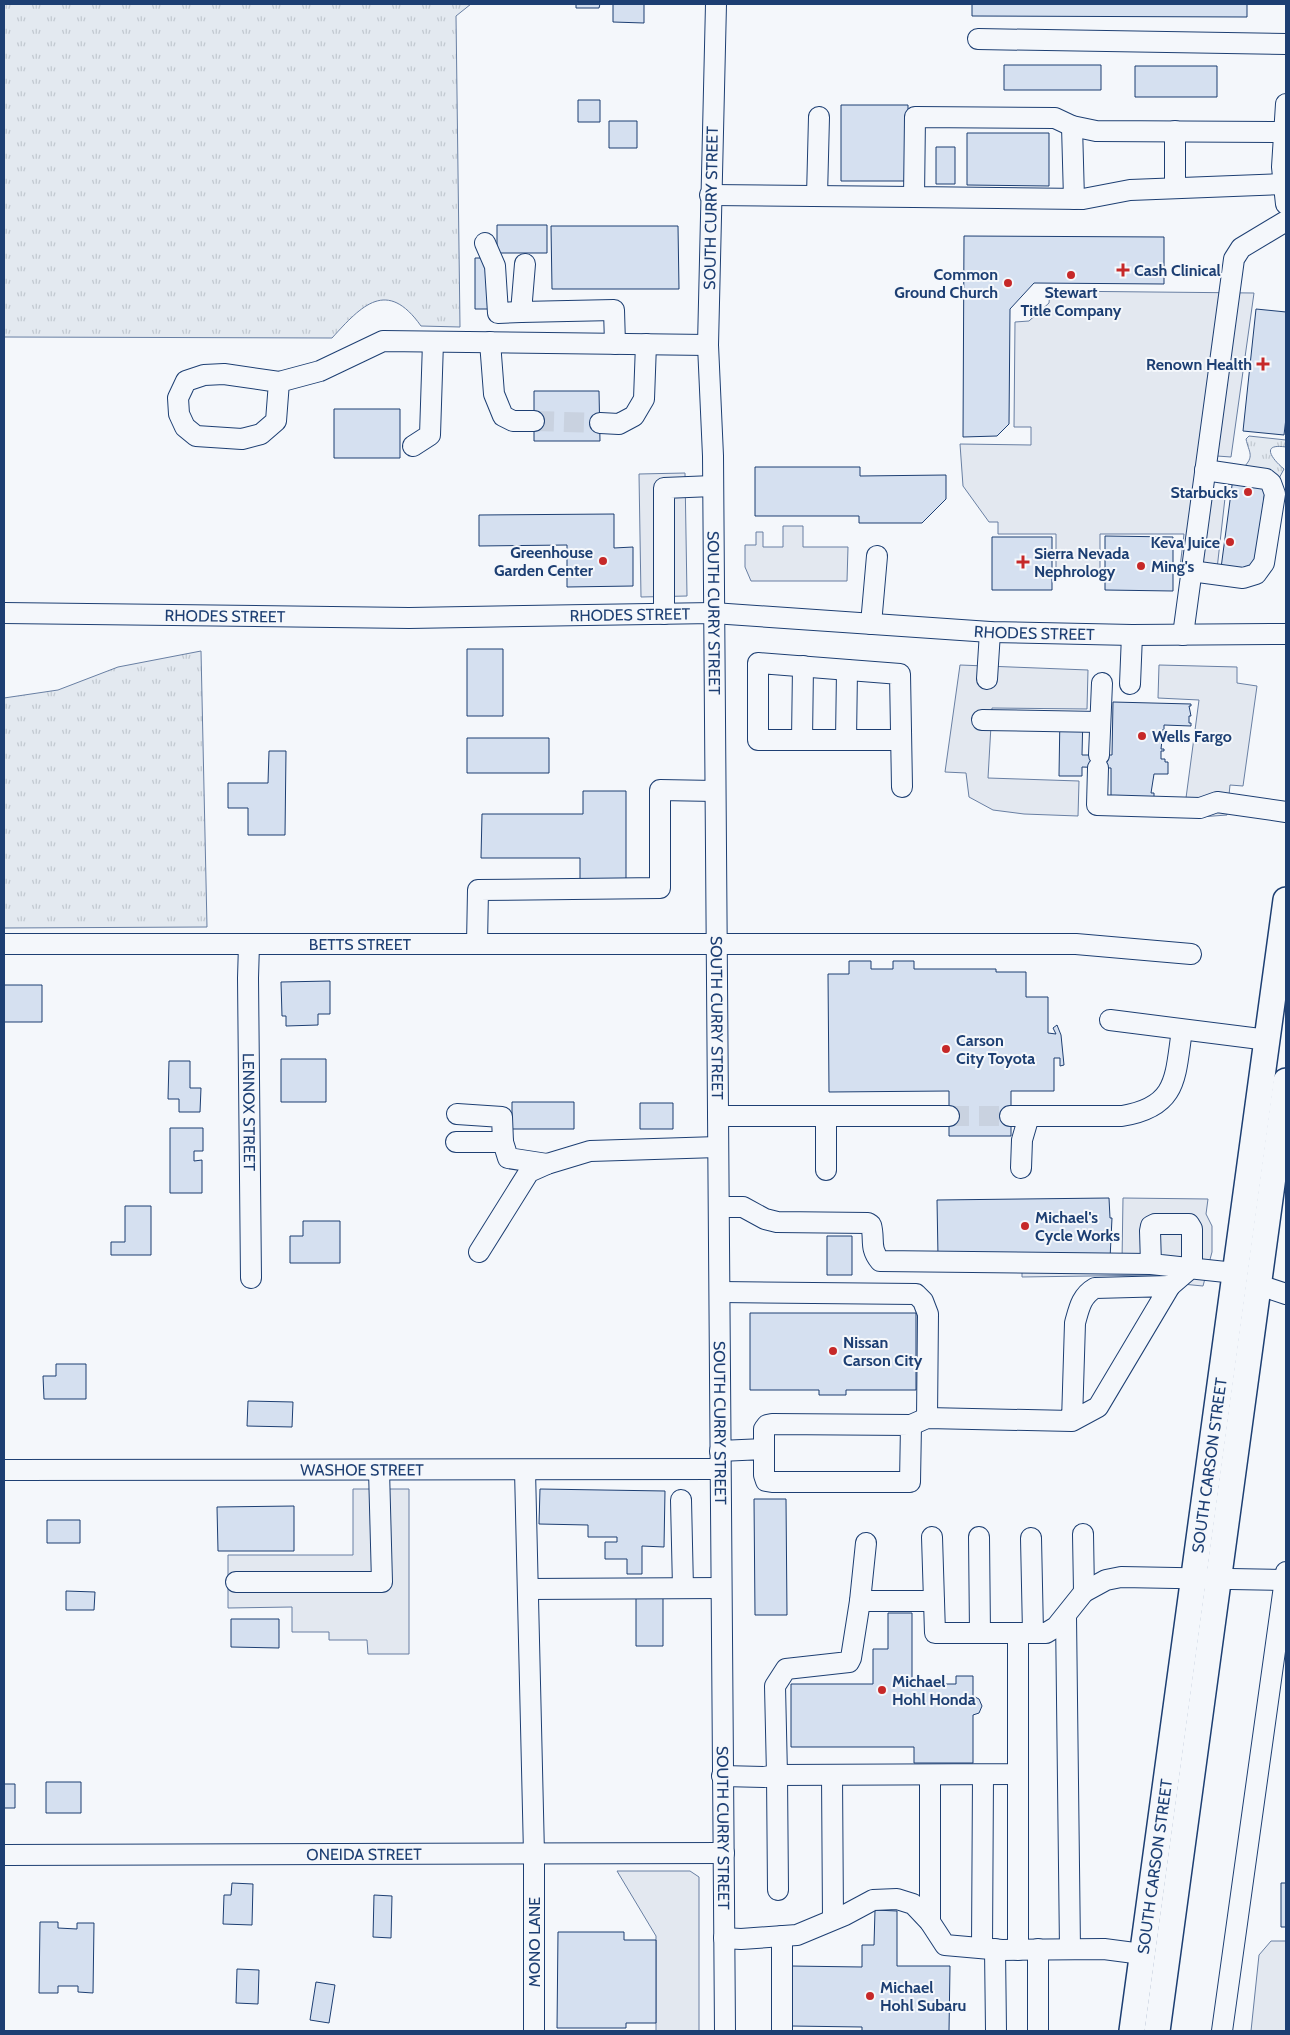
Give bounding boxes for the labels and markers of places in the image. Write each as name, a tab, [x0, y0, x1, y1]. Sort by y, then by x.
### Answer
place label: Cash Clinical	[1134, 261, 1221, 280]
marker: Cash Clinical	[1116, 263, 1130, 277]
place label: Common Ground Church	[894, 265, 998, 302]
marker: Stewart Title Company	[1065, 269, 1077, 281]
marker: Common Ground Church	[1002, 277, 1014, 289]
place label: Stewart Title Company	[1021, 283, 1122, 320]
place label: Renown Health	[1146, 355, 1252, 374]
marker: Renown Health	[1256, 357, 1270, 371]
place label: Starbucks	[1170, 483, 1238, 502]
marker: Starbucks	[1242, 486, 1254, 498]
place label: Keva Juice	[1150, 533, 1220, 552]
marker: Keva Juice	[1224, 536, 1236, 548]
place label: Greenhouse Garden Center	[494, 543, 594, 580]
place label: Sierra Nevada Nephrology	[1034, 544, 1130, 581]
marker: Greenhouse Garden Center	[597, 555, 609, 567]
marker: Sierra Nevada Nephrology	[1016, 555, 1030, 569]
place label: Ming's	[1151, 557, 1195, 576]
marker: Ming's	[1135, 560, 1147, 572]
place label: Wells Fargo	[1152, 727, 1232, 746]
marker: Wells Fargo	[1136, 730, 1148, 742]
place label: Carson City Toyota	[956, 1031, 1035, 1068]
marker: Carson City Toyota	[940, 1043, 952, 1055]
place label: Michael's Cycle Works	[1035, 1208, 1120, 1245]
marker: Michael's Cycle Works	[1019, 1220, 1031, 1232]
place label: Nissan Carson City	[843, 1333, 923, 1370]
marker: Nissan Carson City	[827, 1345, 839, 1357]
place label: Michael Hohl Honda	[892, 1672, 976, 1709]
marker: Michael Hohl Honda	[876, 1684, 888, 1696]
place label: Michael Hohl Subaru	[880, 1978, 966, 2015]
marker: Michael Hohl Subaru	[864, 1990, 876, 2002]

